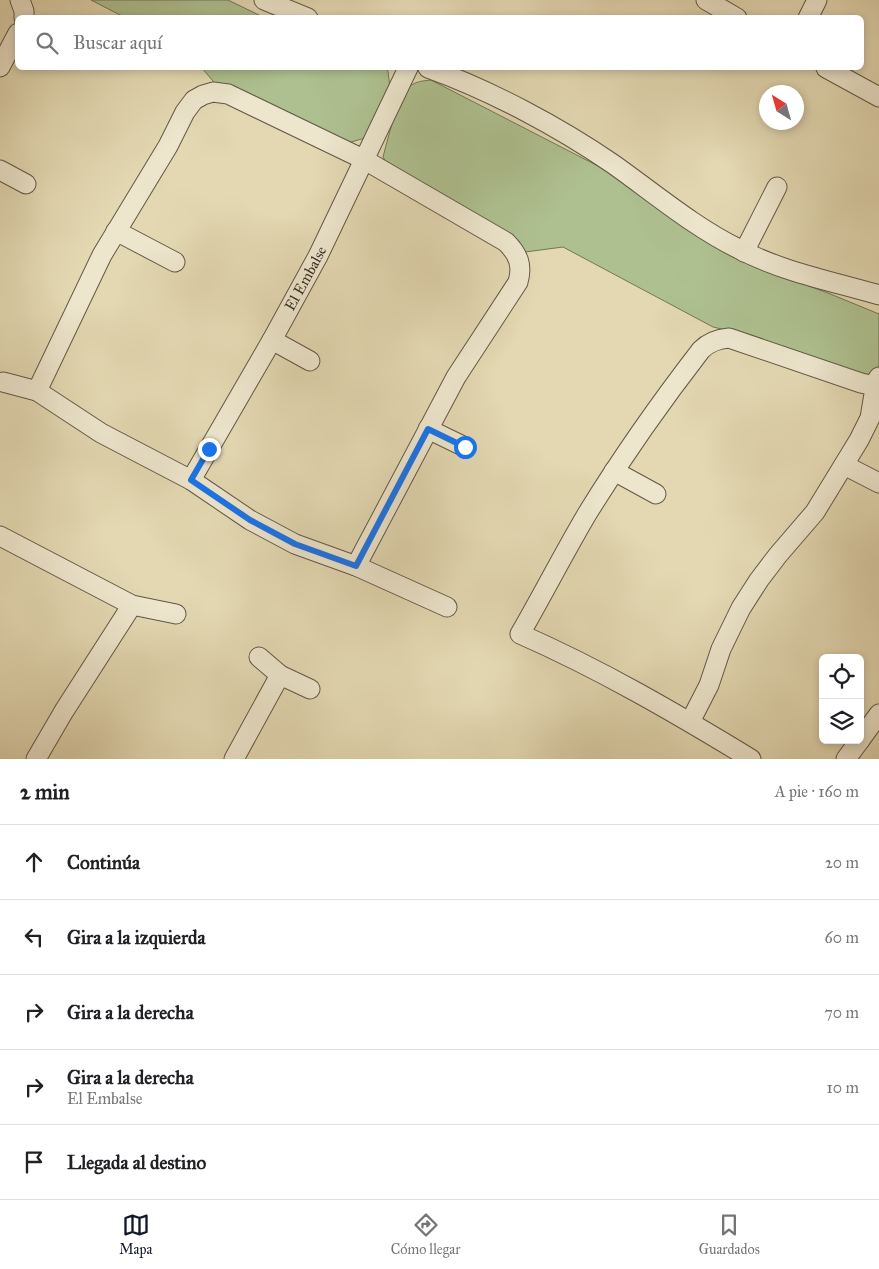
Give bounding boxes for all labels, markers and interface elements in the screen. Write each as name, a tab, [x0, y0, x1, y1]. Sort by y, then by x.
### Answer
search box	[15, 15, 864, 70]
icon: search	[33, 29, 61, 57]
text: Buscar aquí	[73, 31, 162, 54]
north arrow	[759, 85, 804, 130]
street label: El Embalse	[281, 243, 330, 314]
route start	[454, 436, 477, 459]
route end	[198, 438, 221, 461]
map controls	[819, 654, 864, 744]
button: locate	[819, 654, 864, 699]
button: layers	[819, 699, 864, 744]
text: 2 min	[20, 779, 70, 805]
text: A pie · 160 m	[775, 782, 859, 801]
icon: ahead	[20, 848, 48, 876]
text: Continúa	[67, 851, 140, 874]
text: 20 m	[825, 853, 859, 872]
icon: left	[20, 923, 48, 951]
text: Gira a la izquierda	[67, 926, 206, 949]
text: 60 m	[825, 928, 859, 947]
icon: right	[20, 998, 48, 1026]
text: Gira a la derecha	[67, 1001, 194, 1024]
text: 70 m	[824, 1003, 859, 1022]
text: Gira a la derecha	[67, 1066, 194, 1089]
icon: right	[20, 1073, 48, 1101]
text: 10 m	[827, 1078, 859, 1097]
text: El Embalse	[67, 1089, 142, 1108]
icon: arrive	[20, 1148, 48, 1176]
text: Llegada al destino	[67, 1151, 206, 1174]
tab: Mapa	[119, 1211, 152, 1258]
tab: Cómo llegar	[391, 1211, 460, 1258]
tab: Guardados	[699, 1211, 760, 1258]

